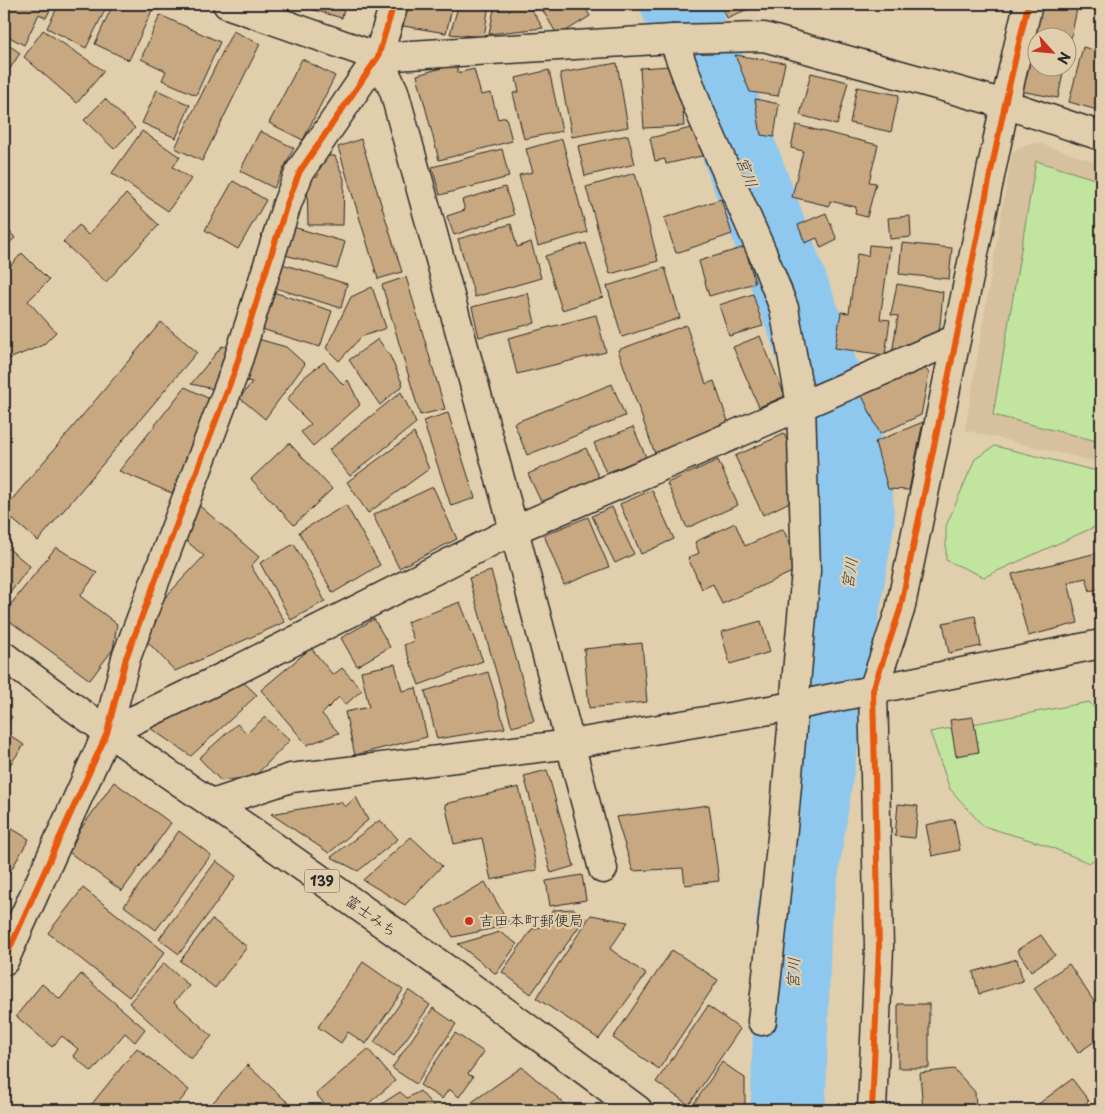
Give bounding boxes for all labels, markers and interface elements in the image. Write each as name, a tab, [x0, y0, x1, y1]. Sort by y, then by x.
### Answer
north arrow	[1028, 28, 1078, 78]
text: N	[1052, 48, 1076, 68]
water label: 宮川	[731, 152, 765, 191]
water label: 宮川	[834, 555, 862, 591]
road number: 139	[304, 869, 340, 892]
street label: 富士みち	[341, 888, 403, 942]
place label: 吉田本町郵便局	[479, 908, 584, 931]
marker: 吉田本町郵便局	[463, 915, 475, 927]
water label: 宮川	[779, 957, 805, 989]

